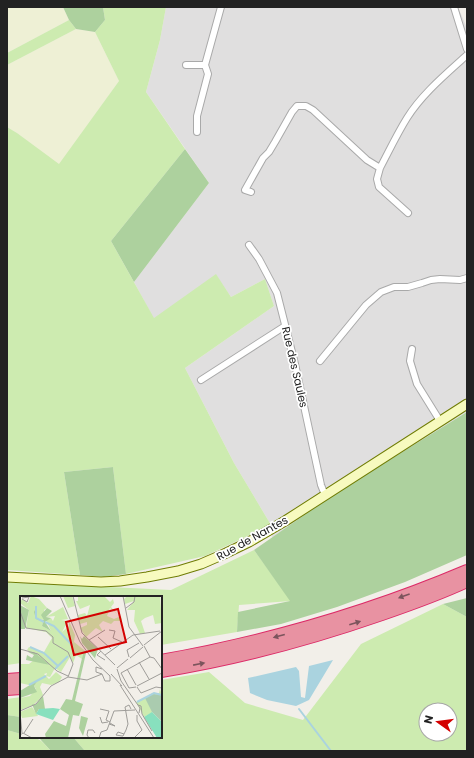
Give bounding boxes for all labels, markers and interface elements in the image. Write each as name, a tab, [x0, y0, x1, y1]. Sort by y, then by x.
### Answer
street label: Rue des Saules	[278, 325, 312, 409]
street label: Rue de Nantes	[213, 512, 291, 564]
one-way arrow	[397, 593, 409, 599]
inset map	[20, 596, 162, 738]
one-way arrow	[349, 620, 361, 626]
one-way arrow	[273, 633, 285, 639]
one-way arrow	[193, 660, 206, 666]
north arrow	[418, 702, 458, 742]
text: N	[420, 714, 437, 726]

